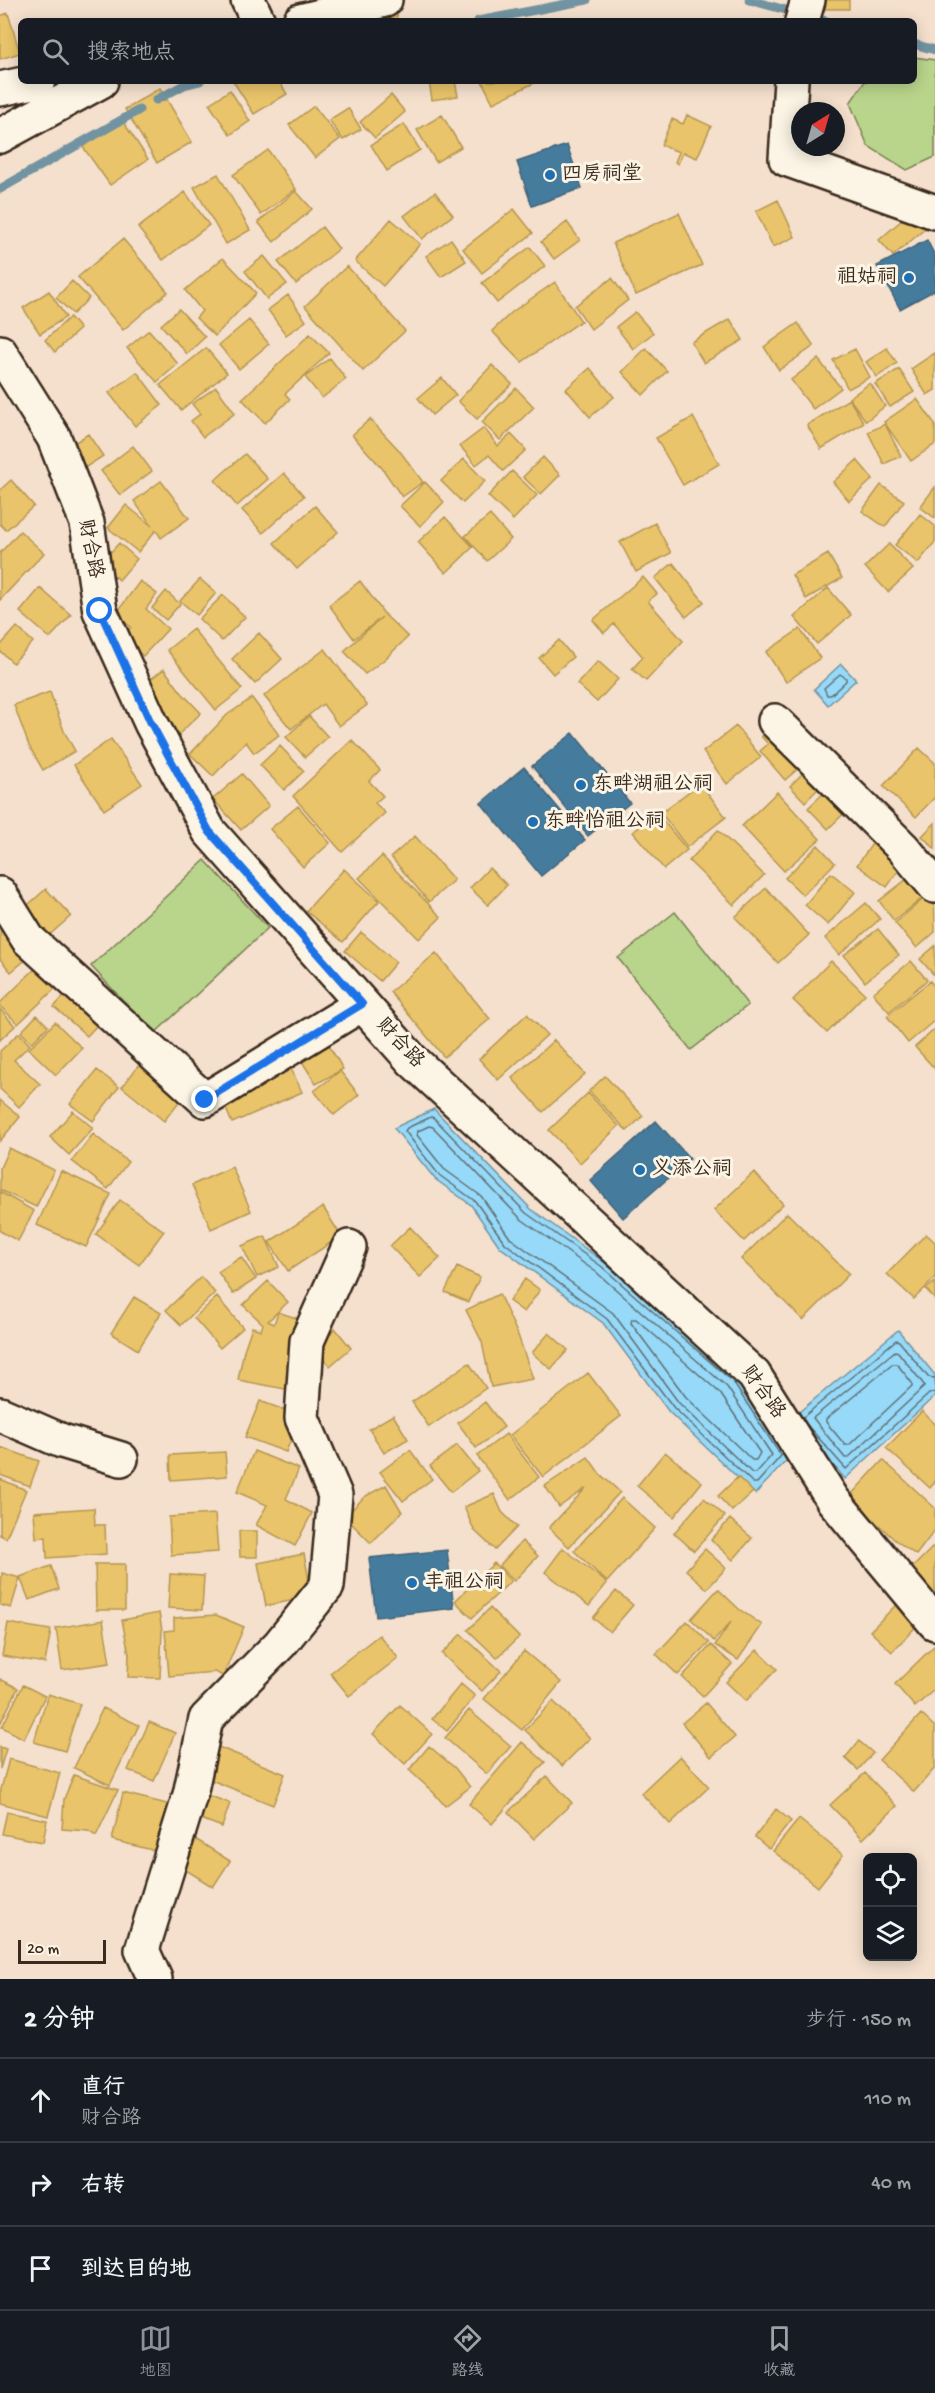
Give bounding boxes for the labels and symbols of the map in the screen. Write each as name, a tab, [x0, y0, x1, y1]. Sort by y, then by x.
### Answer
north arrow	[791, 102, 845, 156]
place label: 四房祠堂	[562, 162, 642, 187]
marker: 四房祠堂	[543, 168, 557, 182]
place label: 祖姑祠	[837, 266, 897, 290]
marker: 祖姑祠	[902, 271, 916, 285]
street label: 财合路	[72, 517, 108, 582]
route start	[86, 597, 112, 623]
place label: 东畔湖祖公祠	[593, 772, 713, 797]
marker: 东畔湖祖公祠	[574, 778, 588, 792]
place label: 东畔怡祖公祠	[545, 809, 665, 834]
marker: 东畔怡祖公祠	[526, 815, 540, 829]
street label: 财合路	[370, 1013, 430, 1075]
route end	[191, 1086, 217, 1112]
place label: 义添公祠	[652, 1158, 732, 1182]
marker: 义添公祠	[633, 1163, 647, 1177]
street label: 财合路	[735, 1361, 791, 1425]
place label: 丰祖公祠	[424, 1571, 504, 1595]
marker: 丰祖公祠	[405, 1576, 419, 1590]
scale bar	[18, 1937, 106, 1964]

